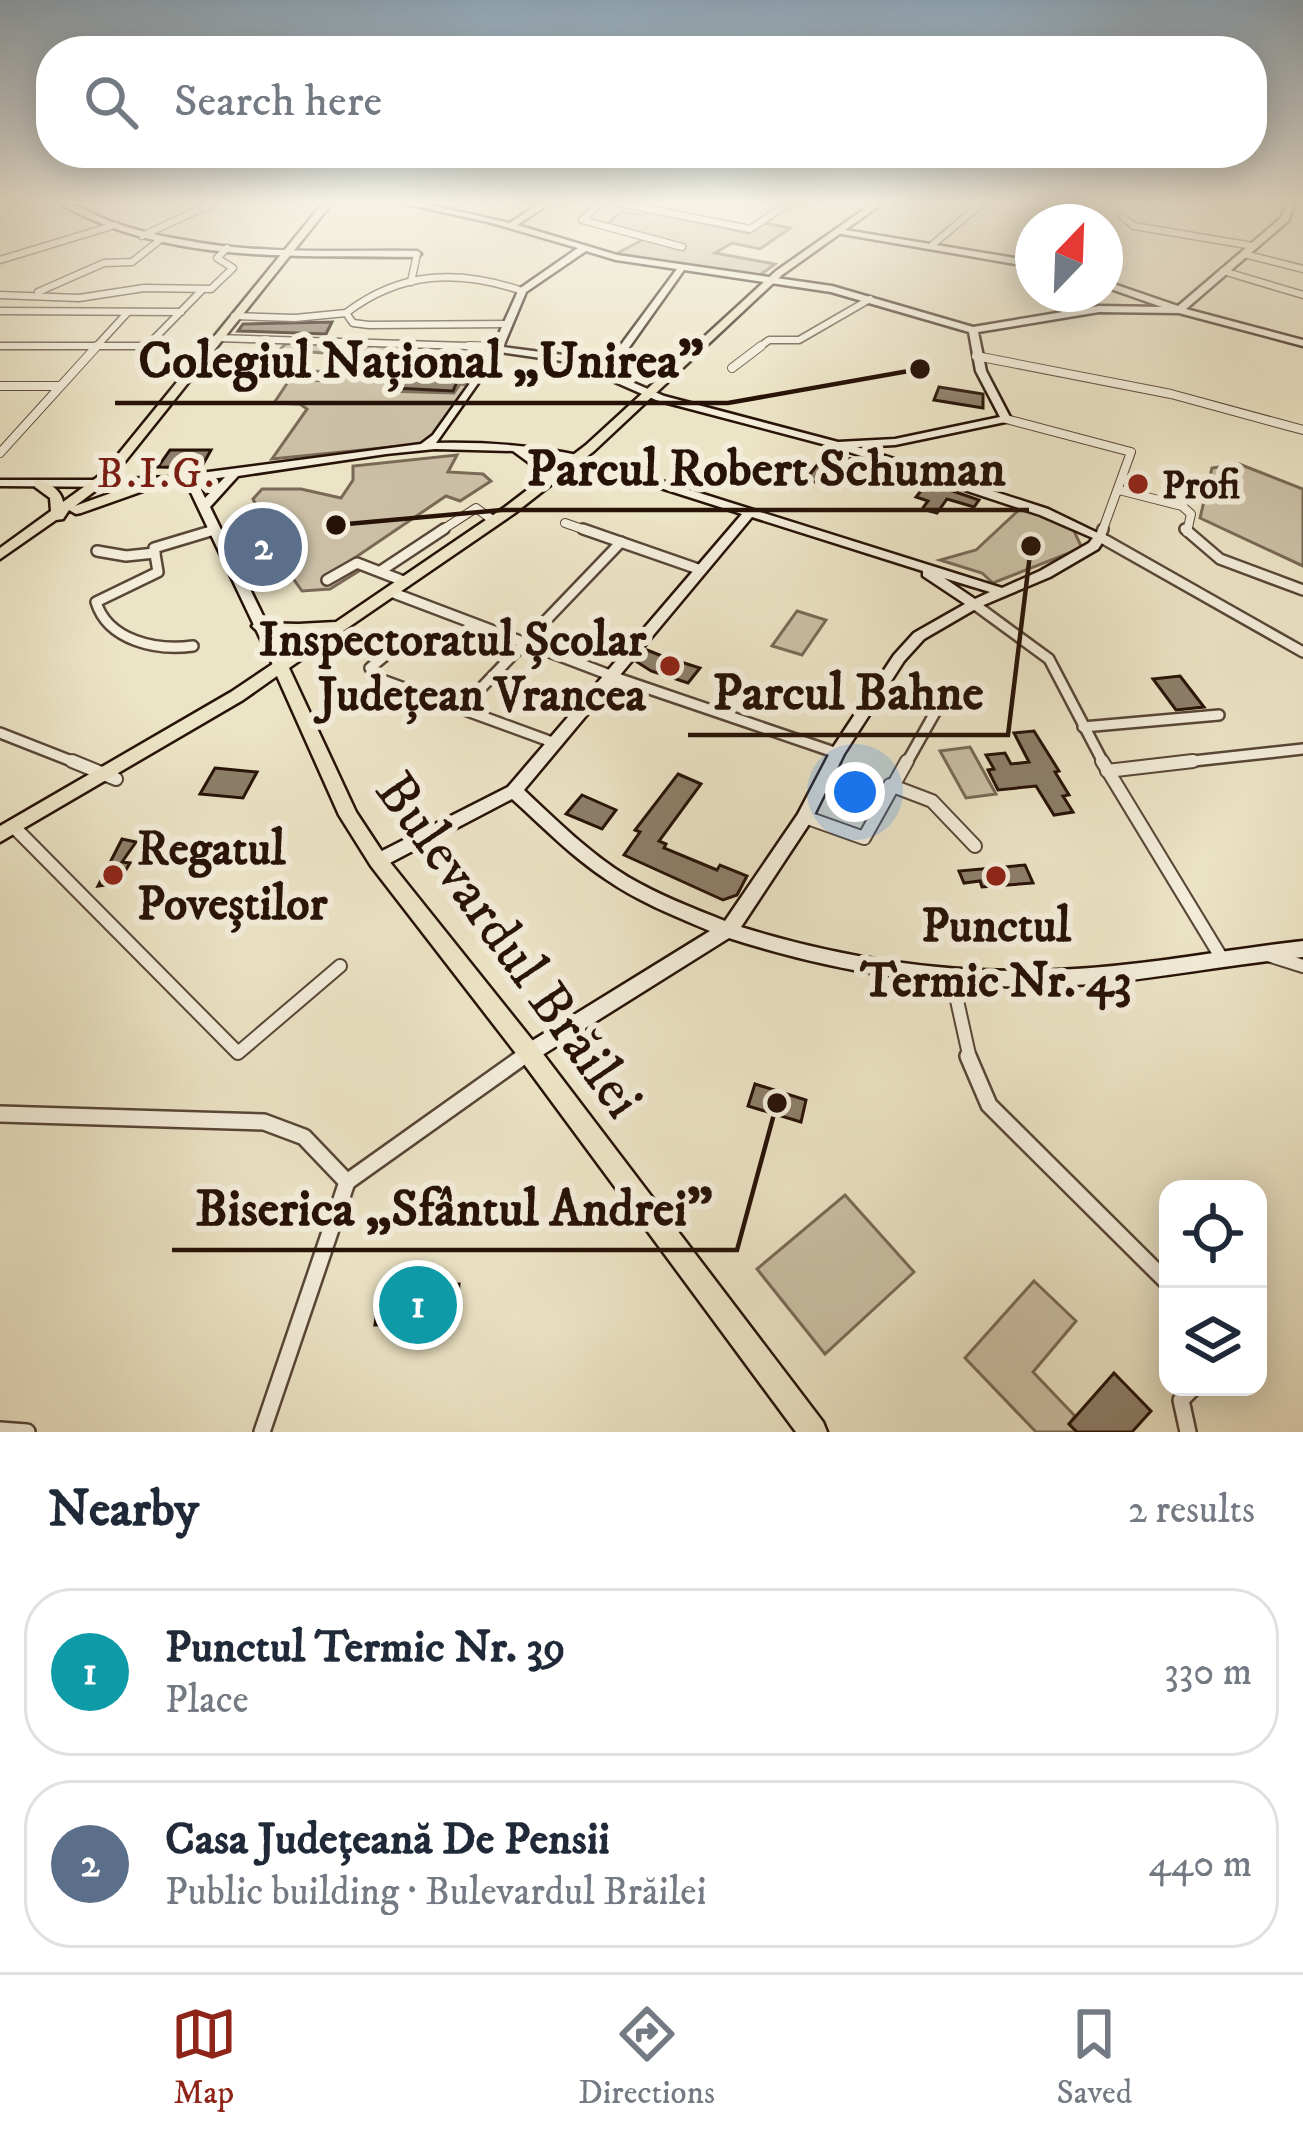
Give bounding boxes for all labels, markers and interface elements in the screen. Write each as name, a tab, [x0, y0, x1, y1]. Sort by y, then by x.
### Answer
search box	[36, 36, 1267, 168]
icon: search	[78, 69, 144, 135]
text: Search here	[174, 74, 382, 130]
north arrow	[1015, 204, 1123, 312]
callout: Colegiul Național „Unirea"	[115, 316, 728, 403]
text: Colegiul Național „Unirea"	[138, 330, 704, 394]
callout: Parcul Robert Schuman	[502, 423, 1029, 510]
text: Parcul Robert Schuman	[526, 438, 1006, 502]
district label: B.I.G.	[97, 449, 217, 501]
place label: Profi	[1162, 462, 1240, 511]
marker: Profi	[1125, 471, 1151, 497]
pin: 2	[224, 502, 302, 592]
place label: Inspectoratul Școlar Județean Vrancea	[259, 611, 647, 726]
callout: Parcul Bahne	[688, 648, 1008, 735]
marker: Inspectoratul Școlar Județean Vrancea	[657, 653, 683, 679]
text: Parcul Bahne	[712, 662, 984, 726]
street label: Bulevardul Brăilei	[359, 759, 658, 1133]
your location	[825, 762, 885, 822]
place label: Regatul Poveștilor	[137, 820, 328, 935]
marker: Regatul Poveștilor	[100, 862, 126, 888]
marker: Punctul Termic Nr. 43	[983, 863, 1009, 889]
place label: Punctul Termic Nr. 43	[859, 897, 1132, 1012]
callout: Biserica „Sfântul Andrei"	[172, 1163, 737, 1250]
text: Biserica „Sfântul Andrei"	[195, 1178, 713, 1242]
map controls	[1159, 1180, 1267, 1396]
button: locate	[1159, 1180, 1267, 1288]
pin: 1	[379, 1260, 457, 1350]
button: layers	[1159, 1288, 1267, 1396]
text: Nearby	[48, 1478, 199, 1542]
text: 2 results	[1128, 1486, 1255, 1535]
text: Punctul Termic Nr. 39	[165, 1620, 566, 1676]
text: 1	[83, 1648, 97, 1697]
text: 330 m	[1164, 1648, 1252, 1697]
text: Place	[165, 1676, 249, 1725]
text: Casa Județeană De Pensii	[165, 1812, 610, 1868]
text: 2	[80, 1840, 100, 1889]
text: 440 m	[1148, 1840, 1252, 1889]
text: Public building · Bulevardul Brăilei	[165, 1868, 706, 1917]
tab: Map	[171, 2001, 237, 2114]
tab: Directions	[578, 2001, 715, 2114]
tab: Saved	[1056, 2001, 1132, 2114]

